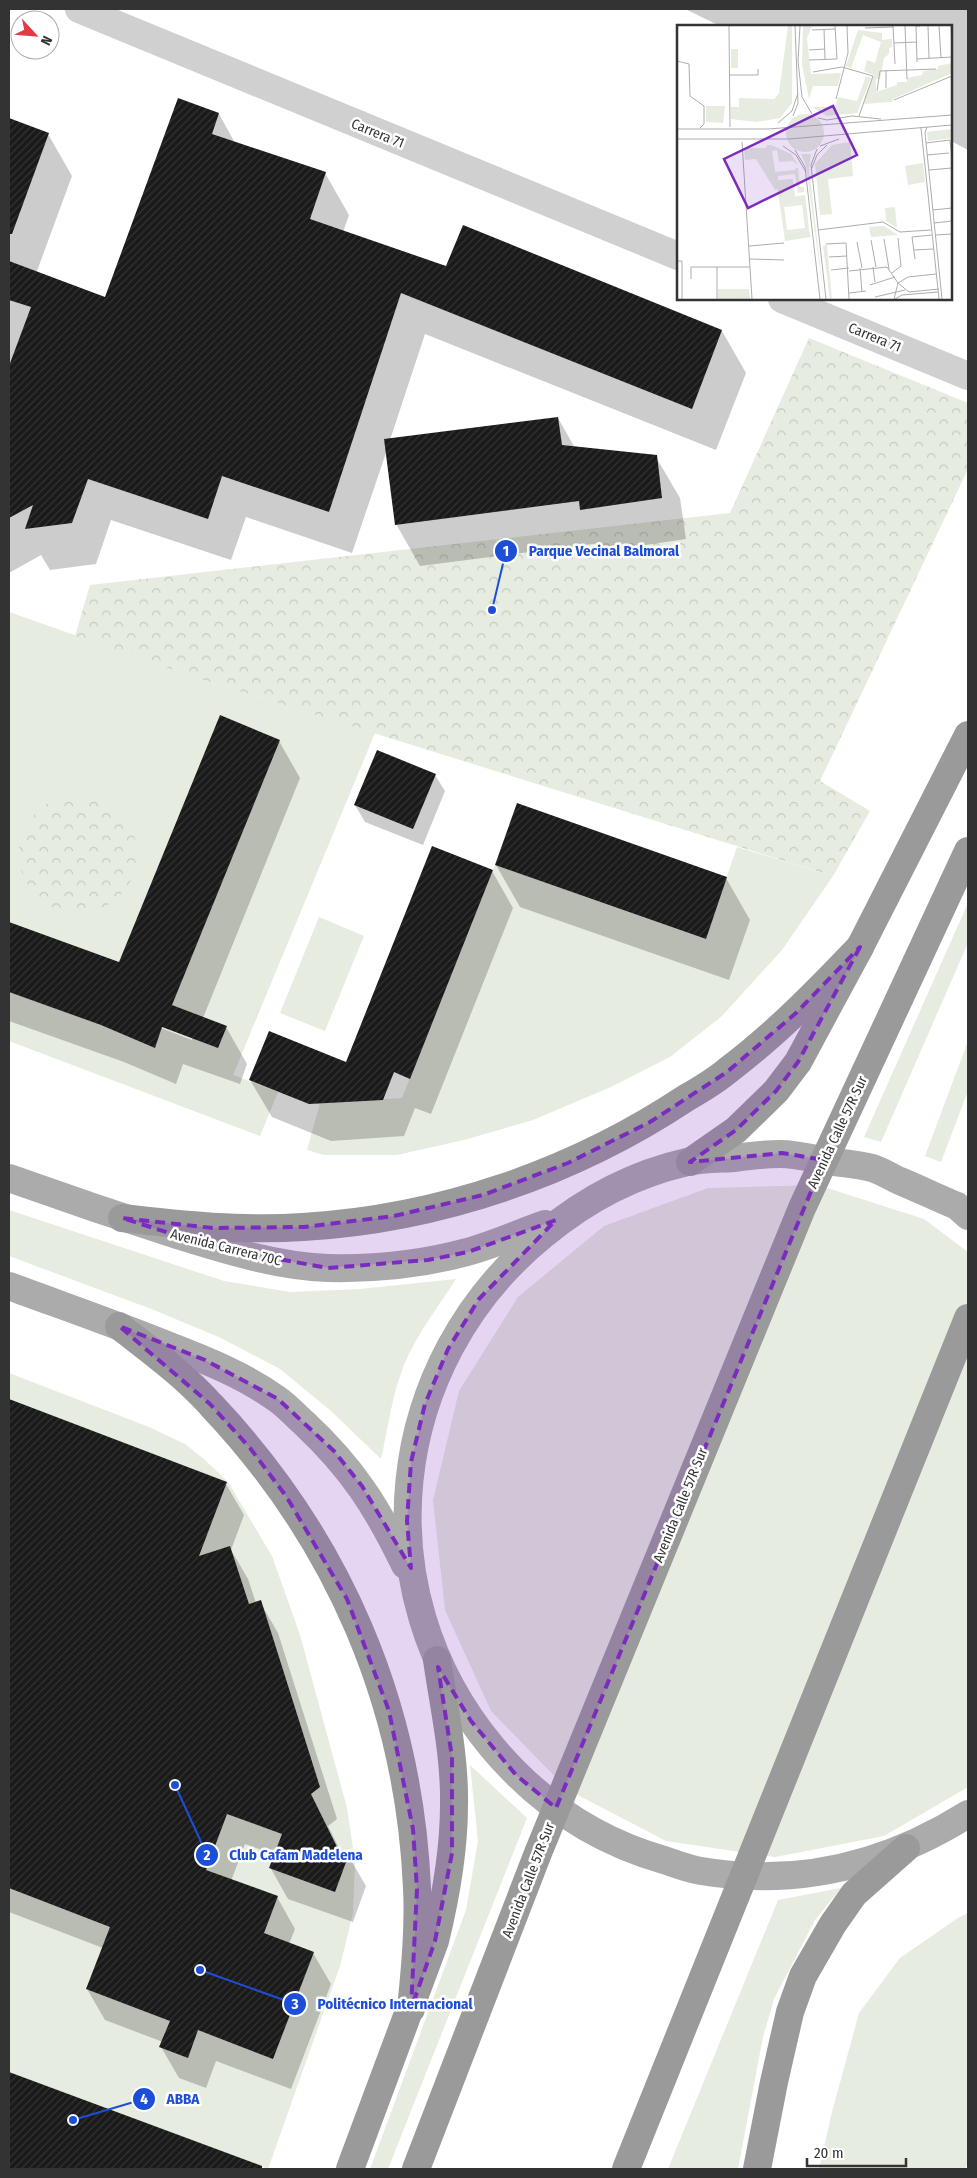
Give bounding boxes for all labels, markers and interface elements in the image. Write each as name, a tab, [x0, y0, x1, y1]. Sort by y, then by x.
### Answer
north arrow	[10, 10, 60, 60]
inset map	[677, 25, 952, 300]
text: N	[37, 33, 56, 48]
street label: Carrera 71	[349, 115, 407, 152]
street label: Carrera 71	[846, 319, 904, 356]
callout: Parque Vecinal Balmoral	[494, 536, 689, 566]
text: 1	[503, 542, 509, 560]
text: Parque Vecinal Balmoral	[529, 542, 680, 560]
street label: Avenida Calle 57R Sur	[804, 1073, 871, 1191]
street label: Avenida Carrera 70C	[169, 1225, 283, 1269]
street label: Avenida Calle 57R Sur	[650, 1445, 711, 1565]
street label: Avenida Calle 57R Sur	[499, 1820, 558, 1940]
callout: Club Cafam Madelena	[195, 1840, 373, 1870]
text: 2	[203, 1846, 211, 1864]
text: Club Cafam Madelena	[229, 1846, 363, 1864]
callout: Politécnico Internacional	[283, 1989, 483, 2019]
text: 3	[290, 1995, 299, 2013]
text: Politécnico Internacional	[318, 1995, 473, 2013]
callout: ABBA	[131, 2084, 209, 2114]
text: 4	[140, 2090, 148, 2108]
text: ABBA	[166, 2090, 200, 2108]
scale bar	[807, 2136, 906, 2168]
text: 20 m	[814, 2144, 844, 2162]

